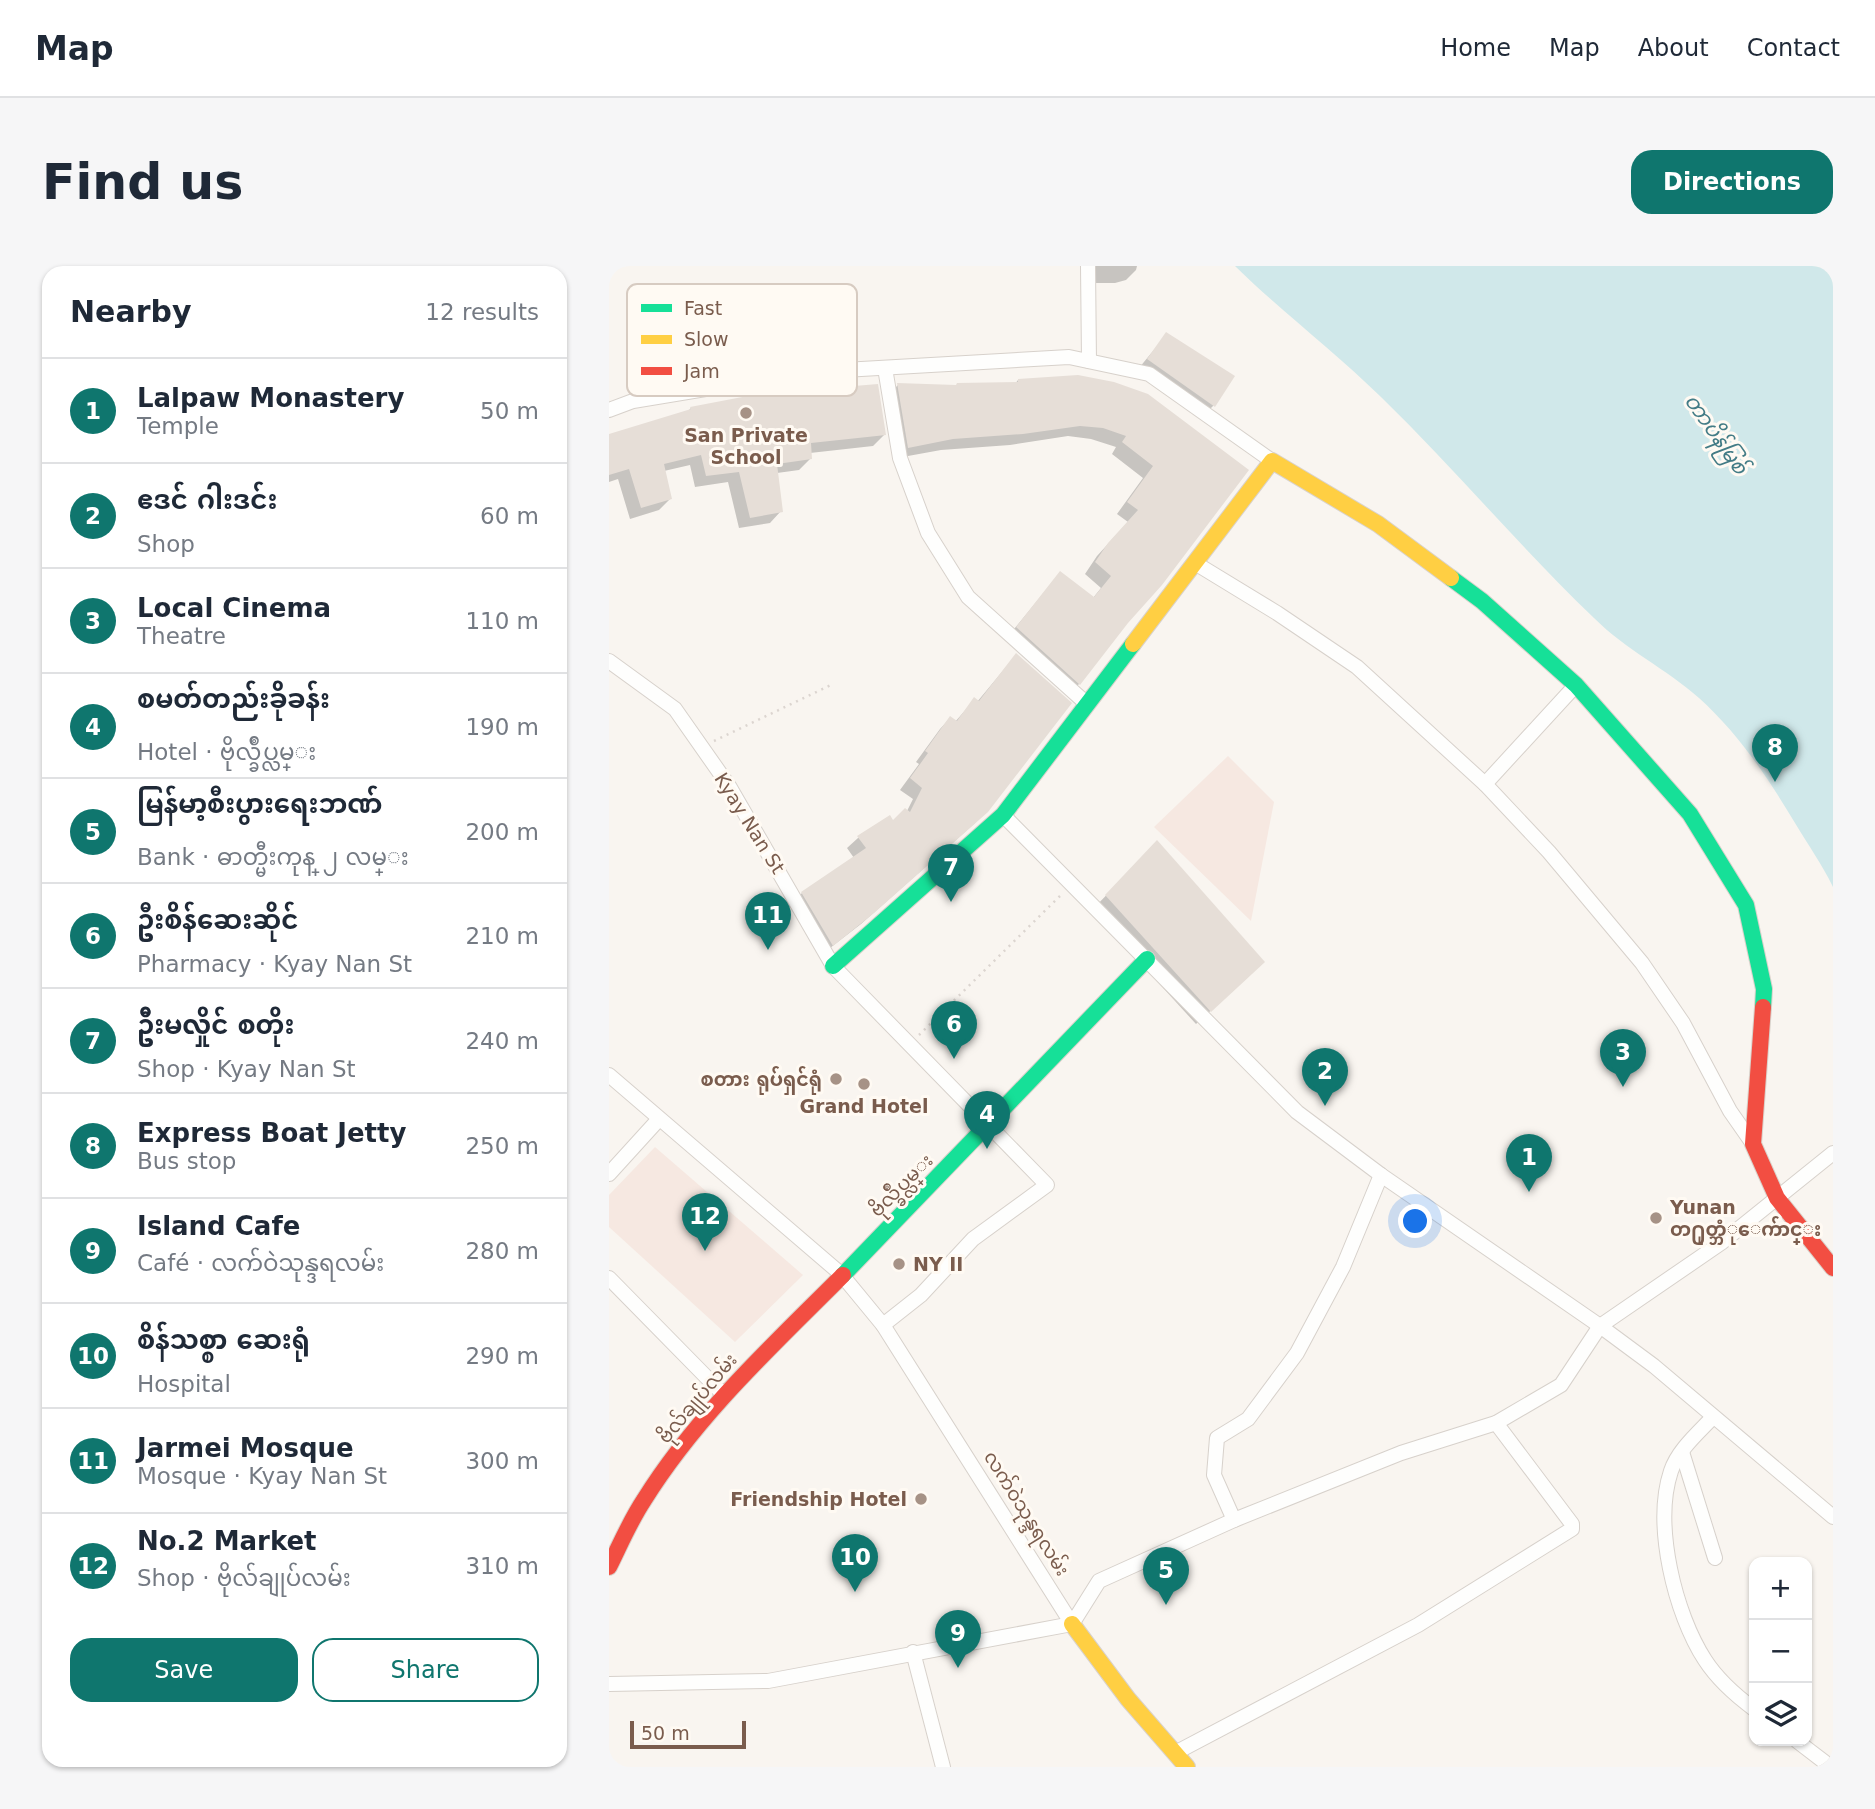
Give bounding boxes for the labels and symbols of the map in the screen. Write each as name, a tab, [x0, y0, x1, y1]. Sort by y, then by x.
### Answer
legend	[627, 284, 857, 396]
text: Fast	[684, 297, 722, 319]
text: Slow	[684, 328, 729, 350]
text: Jam	[683, 360, 720, 382]
water label: တာပိန်မြစ်	[1676, 388, 1756, 483]
marker: San Private School	[738, 405, 754, 421]
place label: San Private School	[684, 424, 808, 468]
pin: 8	[1752, 724, 1798, 782]
street label: Kyay Nan St	[710, 769, 790, 877]
pin: 7	[928, 844, 974, 902]
pin: 11	[745, 892, 791, 950]
pin: 6	[931, 1001, 977, 1059]
pin: 3	[1600, 1029, 1646, 1087]
pin: 2	[1302, 1048, 1348, 1106]
place label: စတား ရုပ်ရှင်ရုံ	[700, 1066, 822, 1095]
marker: စတား ရုပ်ရှင်ရုံ	[828, 1071, 844, 1087]
marker: Grand Hotel	[856, 1076, 872, 1092]
pin: 4	[964, 1091, 1010, 1149]
place label: Grand Hotel	[800, 1095, 928, 1117]
pin: 1	[1506, 1134, 1552, 1192]
street label: ဗိုလ္ခ်ဳပ္လမ္း	[863, 1147, 941, 1225]
pin: 12	[682, 1193, 728, 1251]
place label: Yunan တ႐ုတ္ဘံုေက်ာင္း	[1669, 1196, 1821, 1245]
your location	[1398, 1204, 1432, 1238]
marker: Yunan တ႐ုတ္ဘံုေက်ာင္း	[1648, 1210, 1664, 1226]
place label: NY II	[913, 1253, 963, 1275]
marker: NY II	[891, 1256, 907, 1272]
street label: ဗိုလ်ချုပ်လမ်း	[651, 1347, 746, 1451]
street label: လက်ဝဲသုန္ဒရလမ်း	[975, 1445, 1077, 1583]
place label: Friendship Hotel	[730, 1488, 907, 1510]
marker: Friendship Hotel	[913, 1491, 929, 1507]
pin: 10	[832, 1534, 878, 1592]
pin: 5	[1143, 1547, 1189, 1605]
pin: 9	[935, 1610, 981, 1668]
scale bar	[630, 1718, 745, 1750]

